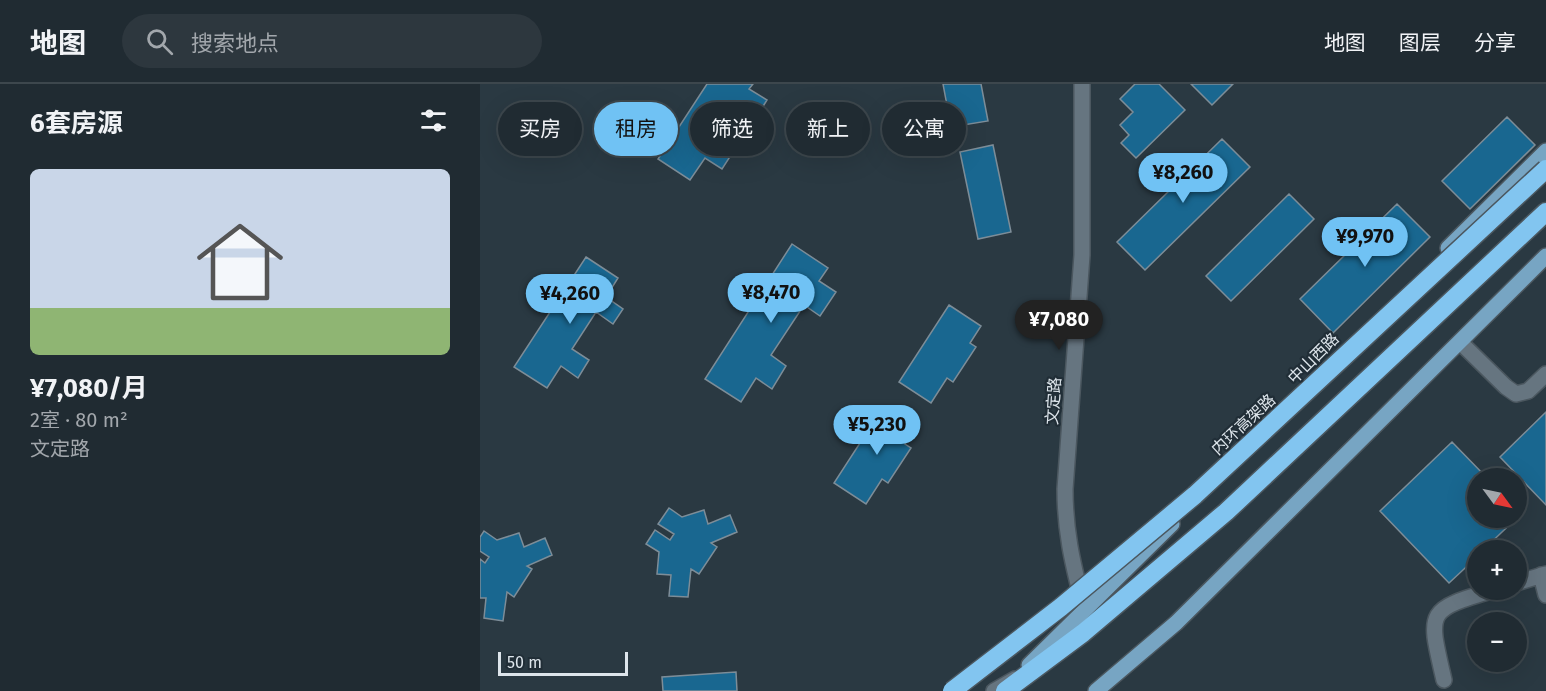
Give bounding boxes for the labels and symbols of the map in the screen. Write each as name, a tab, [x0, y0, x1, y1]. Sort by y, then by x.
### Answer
pin: ¥8,260	[1134, 153, 1232, 204]
pin: ¥9,970	[1316, 217, 1414, 268]
pin: ¥8,470	[722, 273, 820, 324]
pin: ¥4,260	[521, 274, 619, 325]
pin: ¥7,080	[1010, 300, 1108, 351]
street label: 中山西路	[1284, 329, 1343, 388]
street label: 文定路	[1042, 376, 1065, 426]
street label: 内环高架路	[1208, 390, 1279, 459]
pin: ¥5,230	[828, 405, 926, 456]
north arrow	[1467, 468, 1527, 528]
scale bar	[498, 649, 628, 676]

